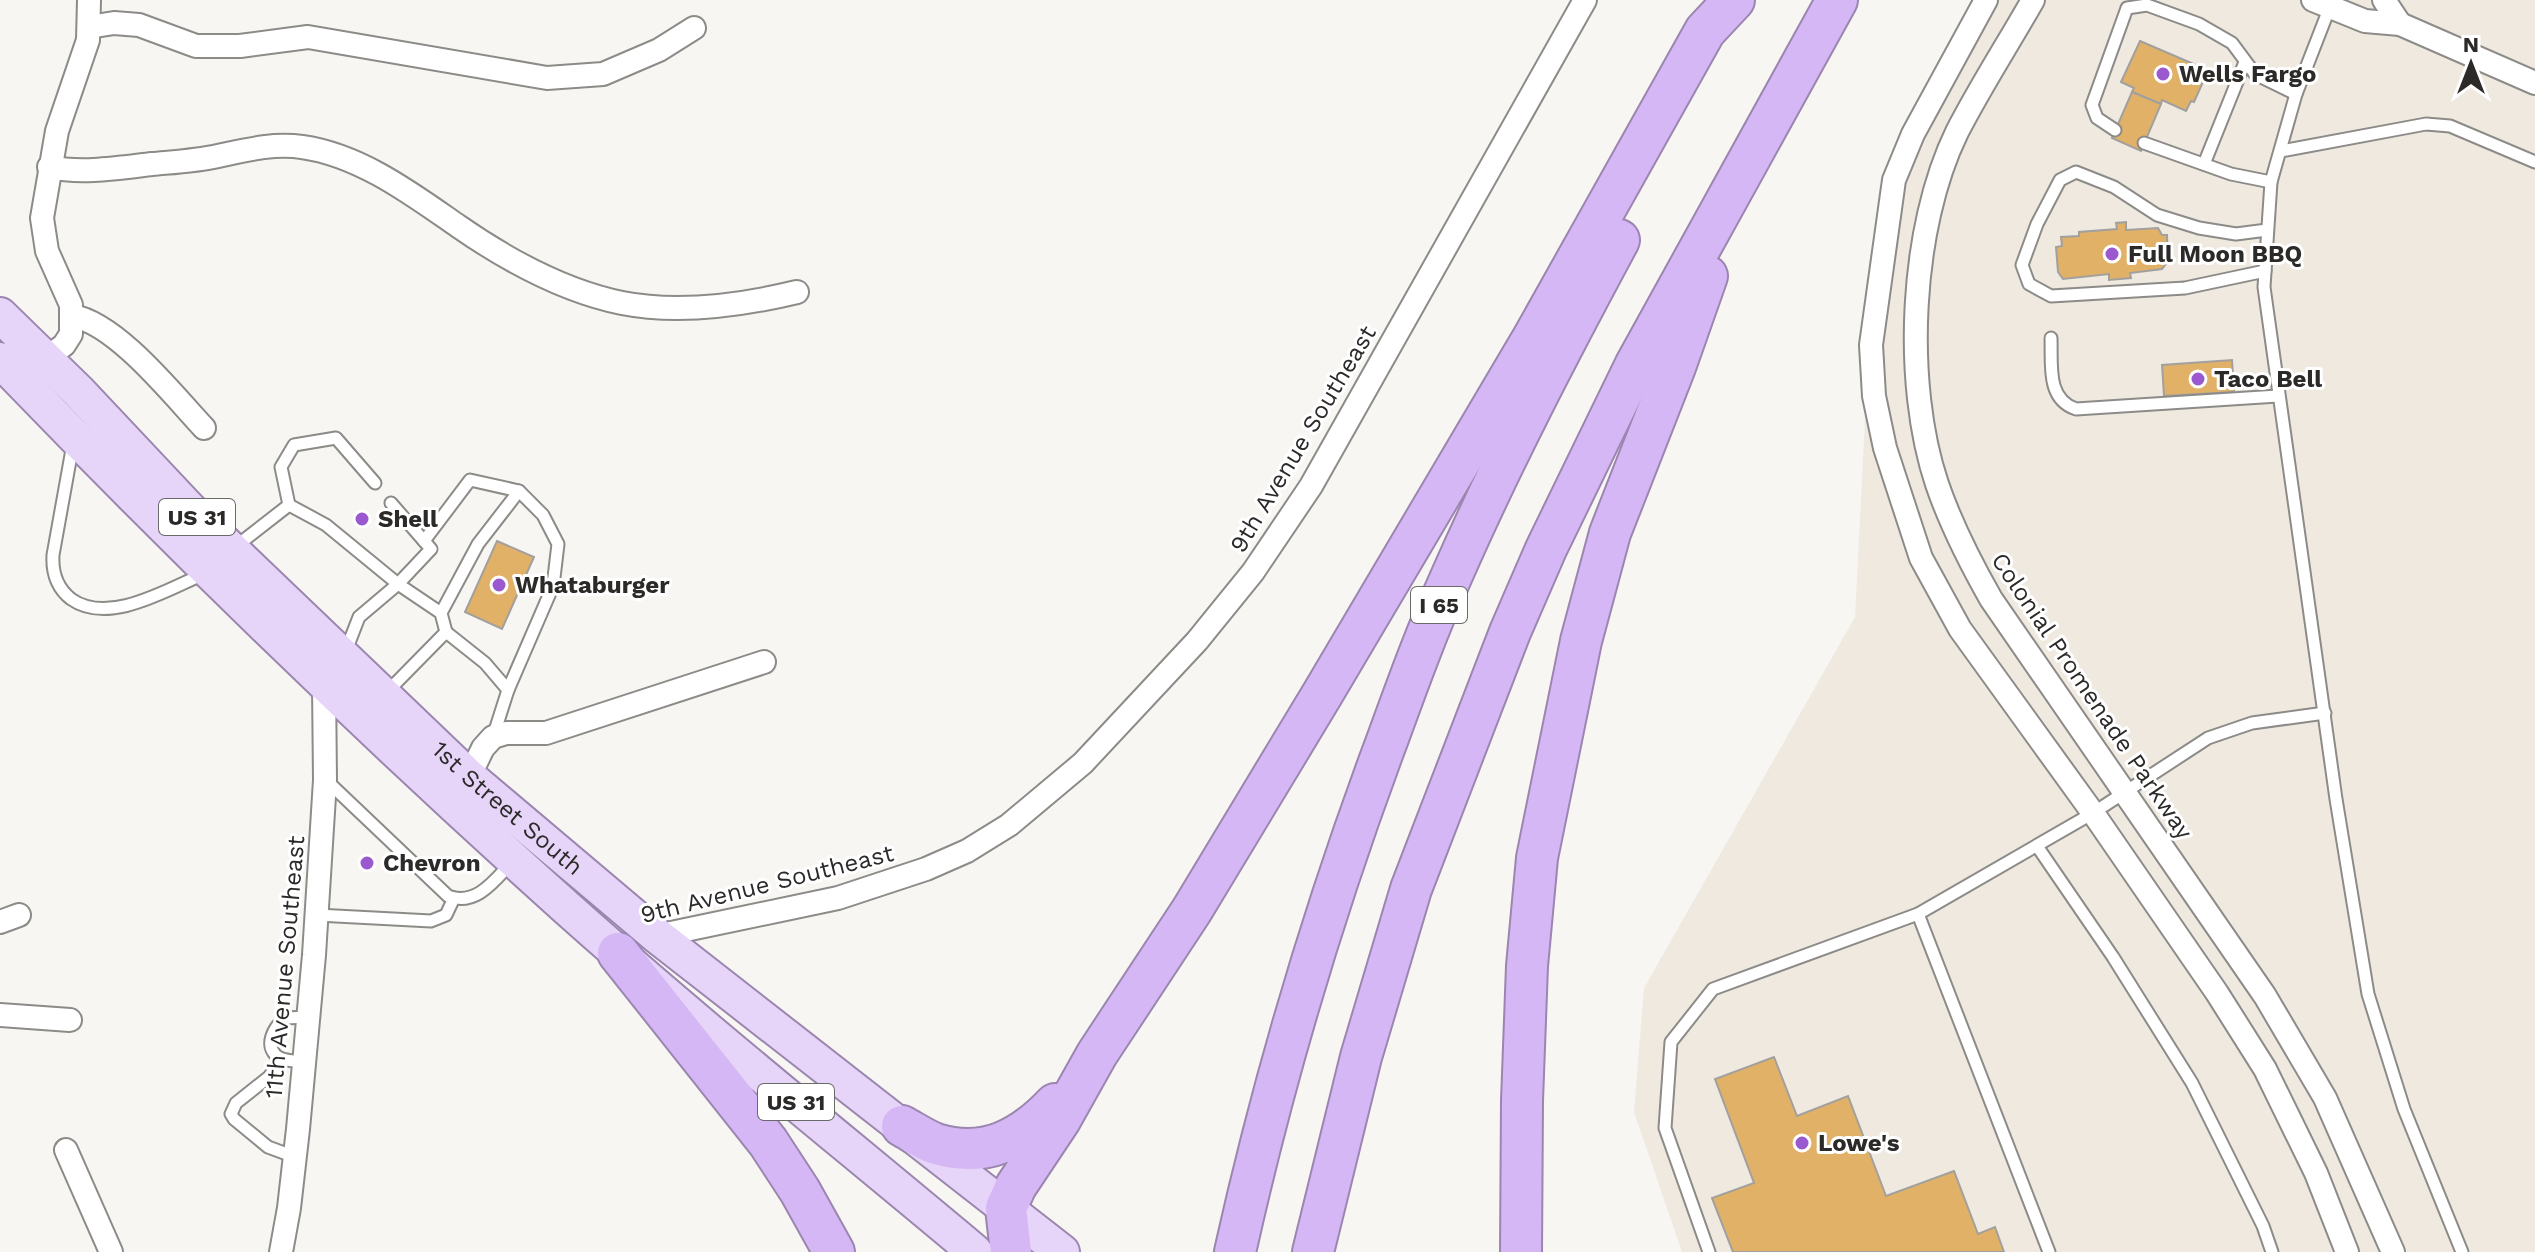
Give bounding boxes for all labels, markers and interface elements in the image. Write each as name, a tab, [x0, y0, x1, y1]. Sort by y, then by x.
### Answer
north arrow	[2431, 24, 2511, 104]
text: N	[2463, 32, 2479, 57]
place label: Wells Fargo	[2179, 60, 2316, 88]
marker: Wells Fargo	[2154, 65, 2172, 83]
place label: Full Moon BBQ	[2128, 240, 2302, 268]
marker: Full Moon BBQ	[2103, 245, 2121, 263]
street label: 9th Avenue Southeast	[1224, 321, 1382, 557]
place label: Taco Bell	[2214, 365, 2322, 393]
marker: Taco Bell	[2189, 370, 2207, 388]
road number: US 31	[159, 499, 235, 535]
place label: Shell	[378, 505, 438, 533]
marker: Shell	[353, 510, 371, 528]
street label: Colonial Promenade Parkway	[1985, 547, 2199, 845]
place label: Whataburger	[515, 571, 670, 599]
marker: Whataburger	[490, 576, 508, 594]
road number: I 65	[1411, 587, 1467, 623]
street label: 1st Street South	[426, 735, 589, 881]
street label: 11th Avenue Southeast	[260, 834, 310, 1100]
street label: 9th Avenue Southeast	[638, 839, 896, 929]
place label: Chevron	[383, 849, 481, 877]
marker: Chevron	[358, 854, 376, 872]
road number: US 31	[758, 1084, 834, 1120]
place label: Lowe's	[1818, 1129, 1900, 1157]
marker: Lowe's	[1793, 1134, 1811, 1152]

